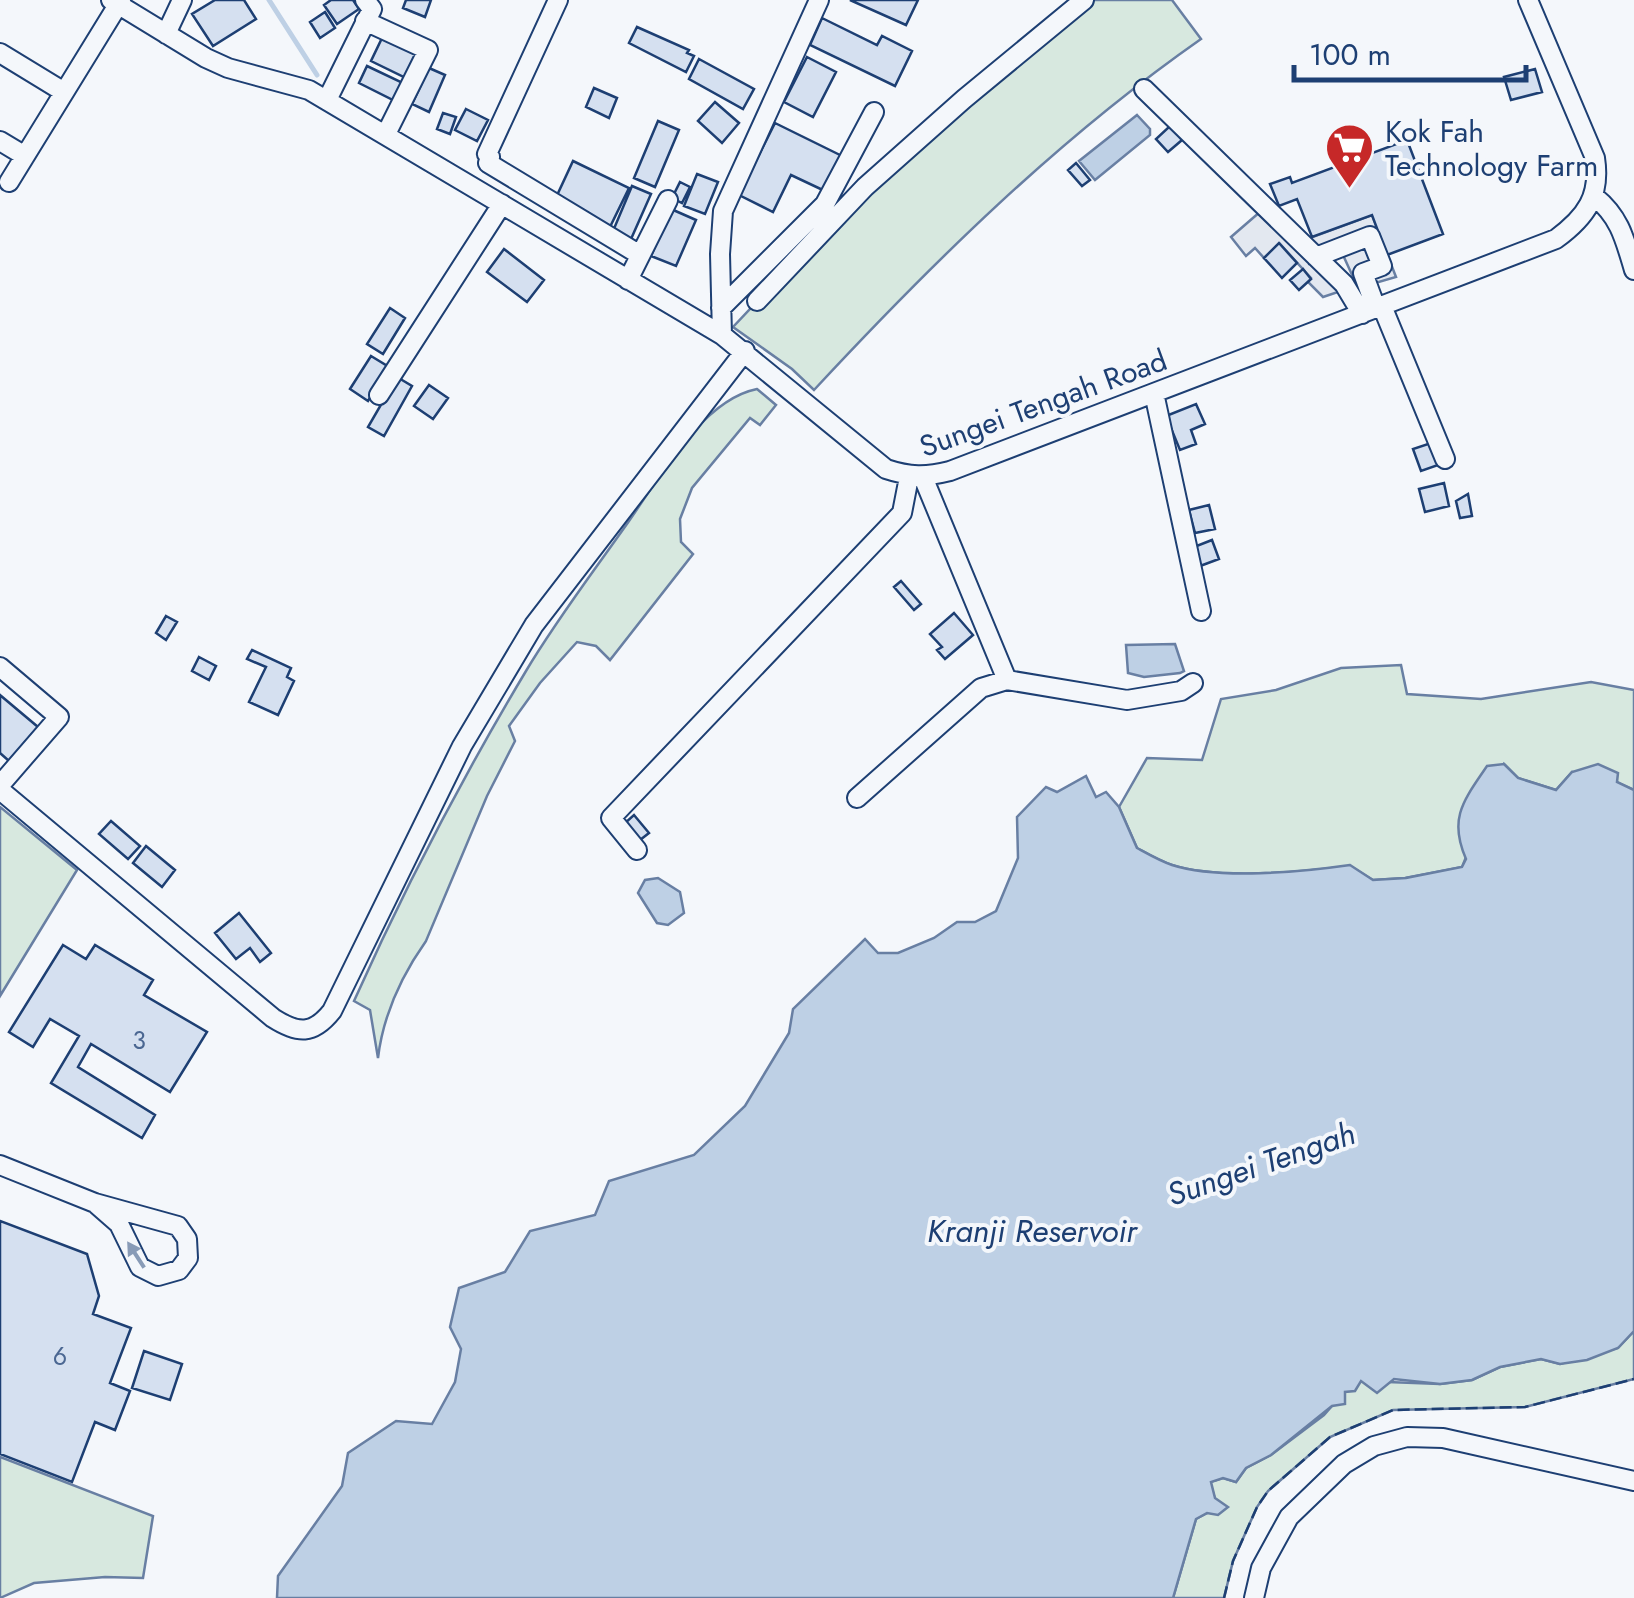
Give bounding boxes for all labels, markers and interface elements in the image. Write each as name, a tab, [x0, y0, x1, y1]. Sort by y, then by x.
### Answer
scale bar	[1294, 20, 1526, 82]
text: 100 m	[1309, 33, 1391, 76]
place label: Kok Fah Technology Farm	[1385, 110, 1598, 187]
supermarket icon: Kok Fah Technology Farm	[1324, 122, 1376, 190]
street label: Sungei Tengah Road	[913, 338, 1173, 468]
house number: 3	[132, 1022, 146, 1058]
water label: Sungei Tengah	[1161, 1110, 1361, 1218]
water label: Kranji Reservoir	[927, 1208, 1139, 1254]
one-way arrow	[128, 1242, 146, 1269]
house number: 6	[53, 1338, 67, 1374]

